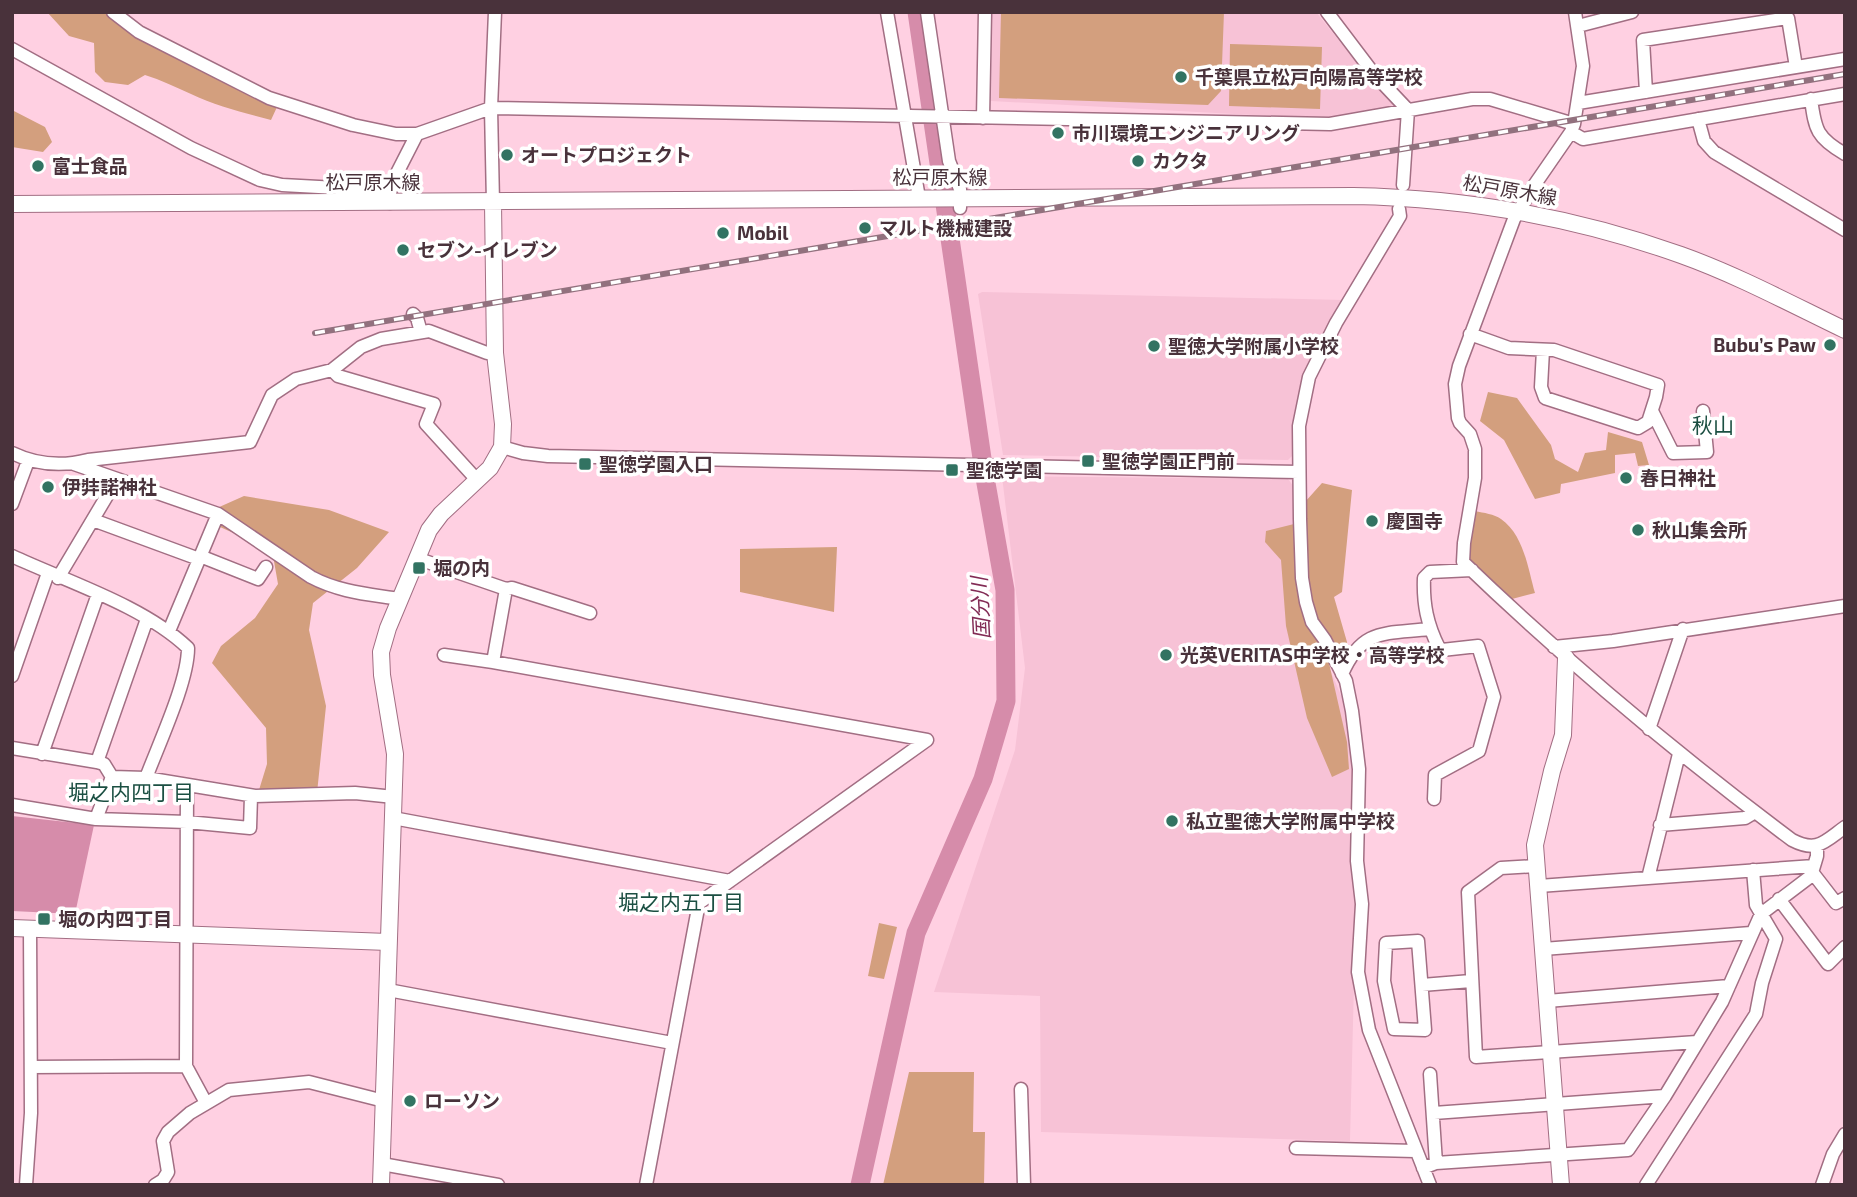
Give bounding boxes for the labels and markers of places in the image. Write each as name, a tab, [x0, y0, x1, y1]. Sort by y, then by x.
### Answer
place label: 千葉県立松戸向陽高等学校	[1195, 65, 1423, 88]
marker: 千葉県立松戸向陽高等学校	[1173, 69, 1189, 85]
place label: 市川環境エンジニアリング	[1072, 121, 1300, 144]
marker: 市川環境エンジニアリング	[1050, 125, 1066, 141]
place label: オートプロジェクト	[521, 143, 692, 166]
marker: オートプロジェクト	[499, 147, 515, 163]
place label: カクタ	[1152, 149, 1208, 172]
marker: カクタ	[1130, 153, 1146, 169]
place label: 富士食品	[52, 154, 128, 177]
marker: 富士食品	[30, 158, 46, 174]
place label: マルト機械建設	[879, 216, 1012, 239]
marker: マルト機械建設	[857, 220, 873, 236]
place label: Mobil	[737, 221, 789, 244]
marker: Mobil	[715, 225, 731, 241]
place label: セブン-イレブン	[417, 238, 558, 261]
marker: セブン-イレブン	[395, 242, 411, 258]
place label: Bubu’s Paw	[1713, 333, 1816, 356]
place label: 聖徳大学附属小学校	[1168, 334, 1339, 357]
marker: Bubu’s Paw	[1822, 337, 1838, 353]
marker: 聖徳大学附属小学校	[1146, 338, 1162, 354]
place label: 聖徳学園正門前	[1102, 449, 1235, 472]
place label: 聖徳学園入口	[599, 452, 713, 475]
marker: 聖徳学園正門前	[1080, 453, 1096, 469]
marker: 聖徳学園入口	[577, 456, 593, 472]
place label: 聖徳学園	[966, 458, 1042, 481]
marker: 聖徳学園	[944, 462, 960, 478]
place label: 春日神社	[1640, 466, 1716, 489]
marker: 春日神社	[1618, 470, 1634, 486]
place label: 伊弉諾神社	[62, 475, 157, 498]
marker: 伊弉諾神社	[40, 479, 56, 495]
place label: 慶国寺	[1386, 509, 1443, 532]
marker: 慶国寺	[1364, 513, 1380, 529]
place label: 秋山集会所	[1652, 518, 1747, 541]
marker: 秋山集会所	[1630, 522, 1646, 538]
place label: 堀の内	[433, 556, 490, 579]
marker: 堀の内	[411, 560, 427, 576]
place label: 光英VERITAS中学校・高等学校	[1180, 643, 1445, 666]
marker: 光英VERITAS中学校・高等学校	[1158, 647, 1174, 663]
place label: 私立聖徳大学附属中学校	[1186, 809, 1395, 832]
marker: 私立聖徳大学附属中学校	[1164, 813, 1180, 829]
place label: 堀の内四丁目	[58, 907, 172, 930]
marker: 堀の内四丁目	[36, 911, 52, 927]
place label: ローソン	[424, 1089, 500, 1112]
marker: ローソン	[402, 1093, 418, 1109]

